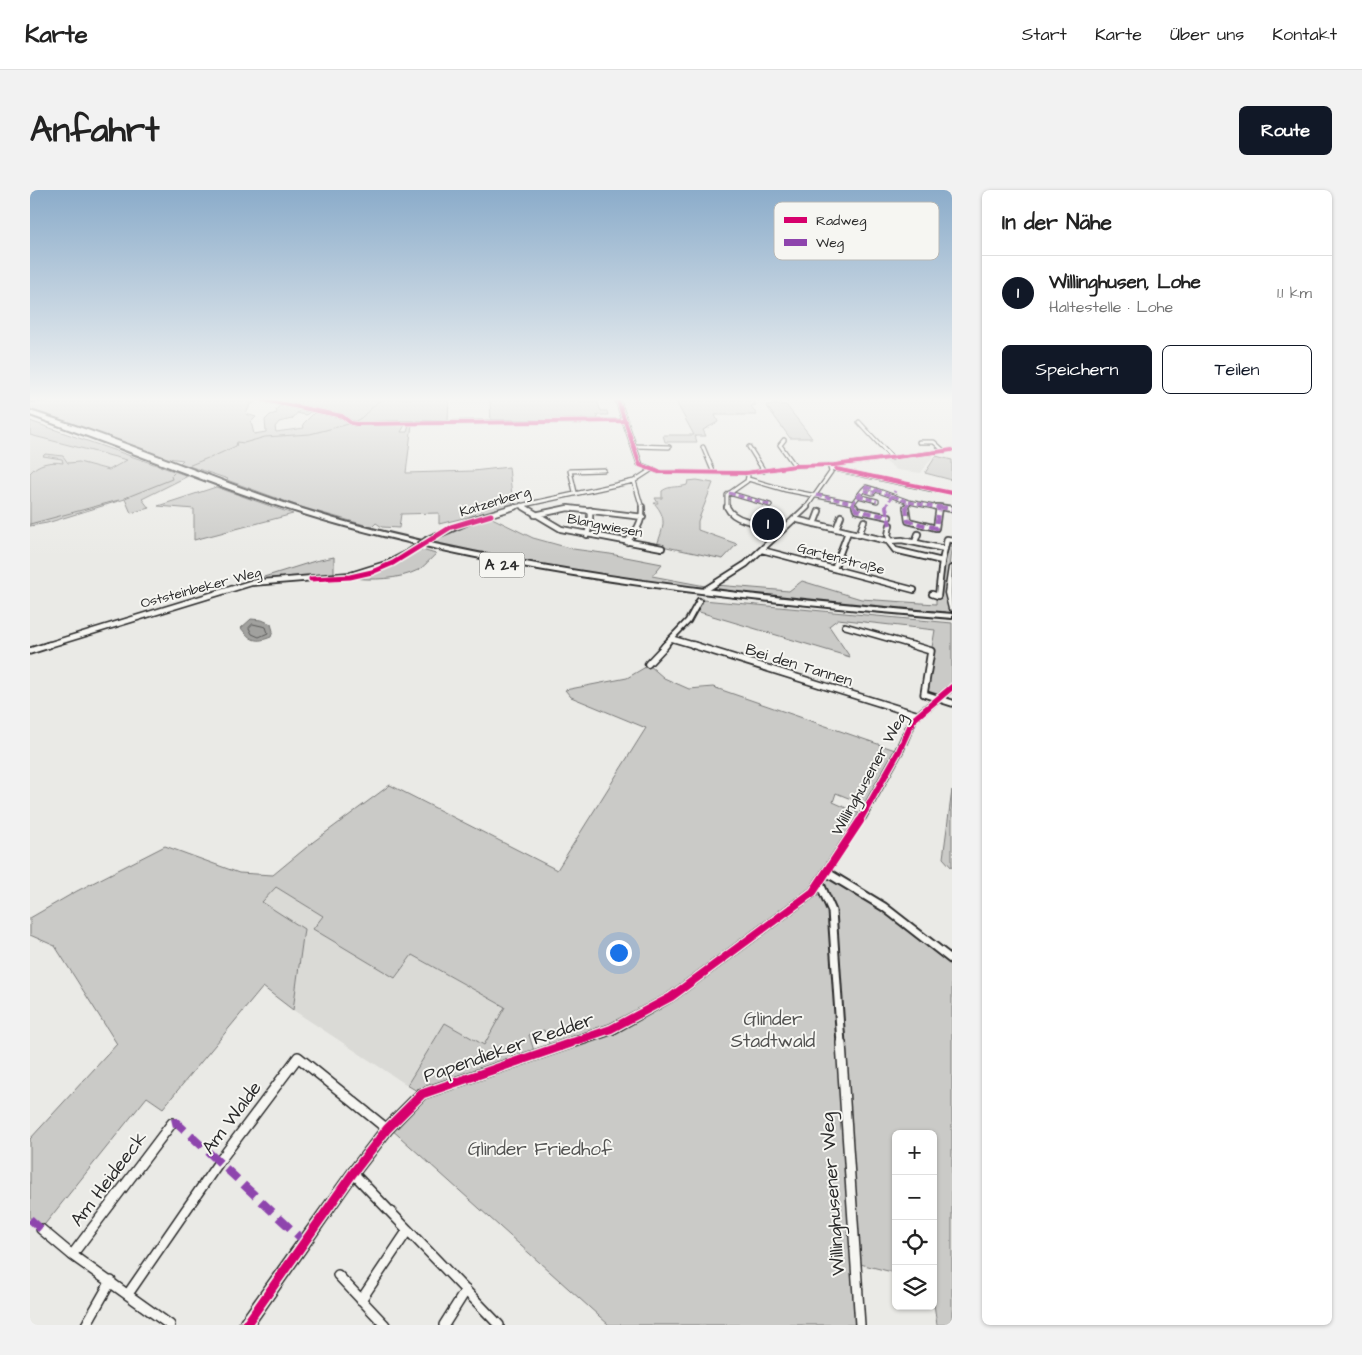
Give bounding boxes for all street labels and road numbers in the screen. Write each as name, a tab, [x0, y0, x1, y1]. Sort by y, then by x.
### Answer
street label: Katzenberg	[457, 482, 533, 522]
street label: Blangwiesen	[566, 509, 644, 543]
street label: Gartenstraße	[795, 538, 887, 580]
road number: A 24	[480, 552, 524, 578]
street label: Oststeinbeker Weg	[138, 562, 264, 614]
street label: Bei den Tannen	[743, 638, 855, 692]
street label: Willinghusener Weg	[826, 708, 913, 840]
street label: Papendieker Redder	[420, 1006, 599, 1090]
street label: Am Walde	[196, 1076, 268, 1160]
street label: Willinghusener Weg	[814, 1111, 853, 1277]
street label: Am Heideeck	[64, 1125, 154, 1232]

